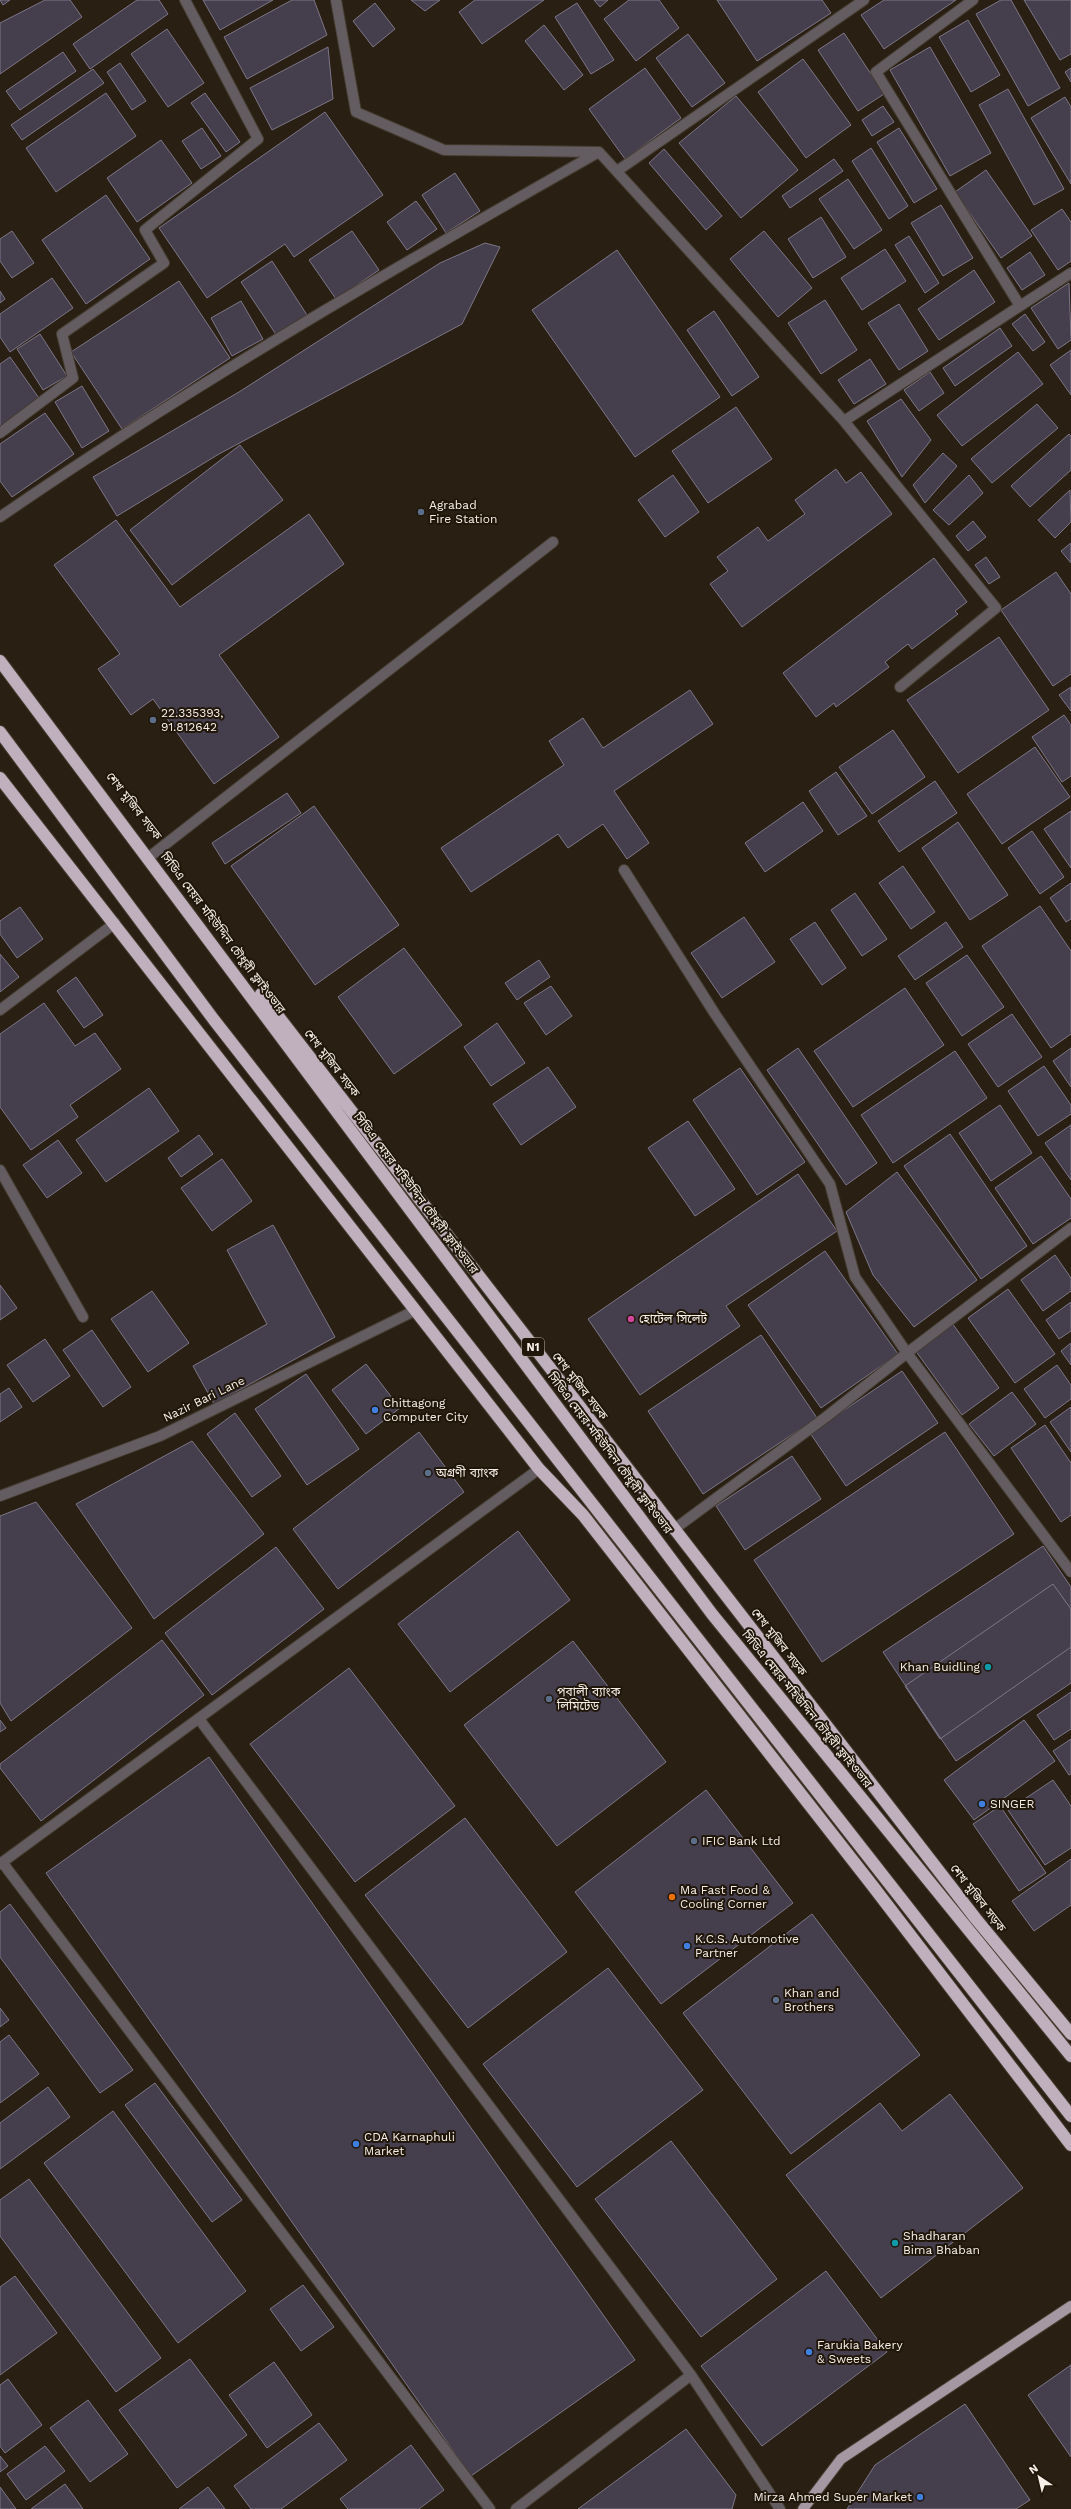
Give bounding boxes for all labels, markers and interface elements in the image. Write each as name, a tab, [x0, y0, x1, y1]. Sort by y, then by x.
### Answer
place label: Agrabad Fire Station	[429, 498, 497, 526]
marker: Agrabad Fire Station	[416, 507, 426, 517]
place label: 22.335393, 91.812642	[161, 706, 224, 734]
marker: 22.335393, 91.812642	[148, 715, 158, 725]
street label: শেখ মুজিব সড়ক	[102, 769, 166, 843]
street label: সিডিএ মেয়র মহিউদ্দিন চৌধুরী ফ্লাইওভার	[156, 848, 290, 1018]
street label: শেখ মুজিব সড়ক	[300, 1026, 364, 1100]
street label: সিডিএ মেয়র মহিউদ্দিন চৌধুরী ফ্লাইওভার	[349, 1108, 483, 1278]
place label: হোটেল সিলেট	[639, 1311, 707, 1326]
marker: হোটেল সিলেট	[626, 1314, 636, 1324]
road number: N1	[522, 1338, 544, 1356]
street label: শেখ মুজিব সড়ক	[548, 1349, 612, 1423]
street label: সিডিএ মেয়র মহিউদ্দিন চৌধুরী ফ্লাইওভার	[543, 1368, 677, 1538]
street label: Nazir Bari Lane	[161, 1373, 247, 1425]
place label: Chittagong Computer City	[383, 1396, 469, 1424]
marker: Chittagong Computer City	[370, 1405, 380, 1415]
place label: অগ্রণী ব্যাংক	[435, 1465, 499, 1480]
marker: অগ্রণী ব্যাংক	[423, 1468, 433, 1478]
street label: শেখ মুজিব সড়ক	[747, 1605, 811, 1679]
street label: সিডিএ মেয়র মহিউদ্দিন চৌধুরী ফ্লাইওভার	[738, 1626, 876, 1792]
place label: Khan Buidling	[900, 1660, 981, 1674]
marker: Khan Buidling	[983, 1662, 993, 1672]
place label: পূবালী ব্যাংক লিমিটেড	[556, 1684, 621, 1713]
marker: পূবালী ব্যাংক লিমিটেড	[544, 1694, 554, 1704]
place label: SINGER	[990, 1797, 1034, 1811]
marker: SINGER	[977, 1799, 987, 1809]
place label: IFIC Bank Ltd	[702, 1834, 781, 1848]
marker: IFIC Bank Ltd	[689, 1836, 699, 1846]
street label: শেখ মুজিব সড়ক	[946, 1861, 1010, 1935]
place label: Ma Fast Food & Cooling Corner	[680, 1883, 770, 1911]
marker: Ma Fast Food & Cooling Corner	[667, 1892, 677, 1902]
place label: K.C.S. Automotive Partner	[695, 1932, 799, 1960]
marker: K.C.S. Automotive Partner	[682, 1941, 692, 1951]
place label: Khan and Brothers	[784, 1986, 839, 2014]
marker: Khan and Brothers	[771, 1995, 781, 2005]
place label: CDA Karnaphuli Market	[364, 2130, 455, 2158]
marker: CDA Karnaphuli Market	[351, 2139, 361, 2149]
place label: Shadharan Bima Bhaban	[903, 2229, 980, 2257]
marker: Shadharan Bima Bhaban	[890, 2238, 900, 2248]
place label: Farukia Bakery & Sweets	[817, 2338, 903, 2366]
marker: Farukia Bakery & Sweets	[804, 2347, 814, 2357]
north arrow	[1019, 2457, 1059, 2497]
text: N	[1026, 2462, 1041, 2477]
place label: Mirza Ahmed Super Market	[753, 2490, 912, 2504]
marker: Mirza Ahmed Super Market	[915, 2492, 925, 2502]

